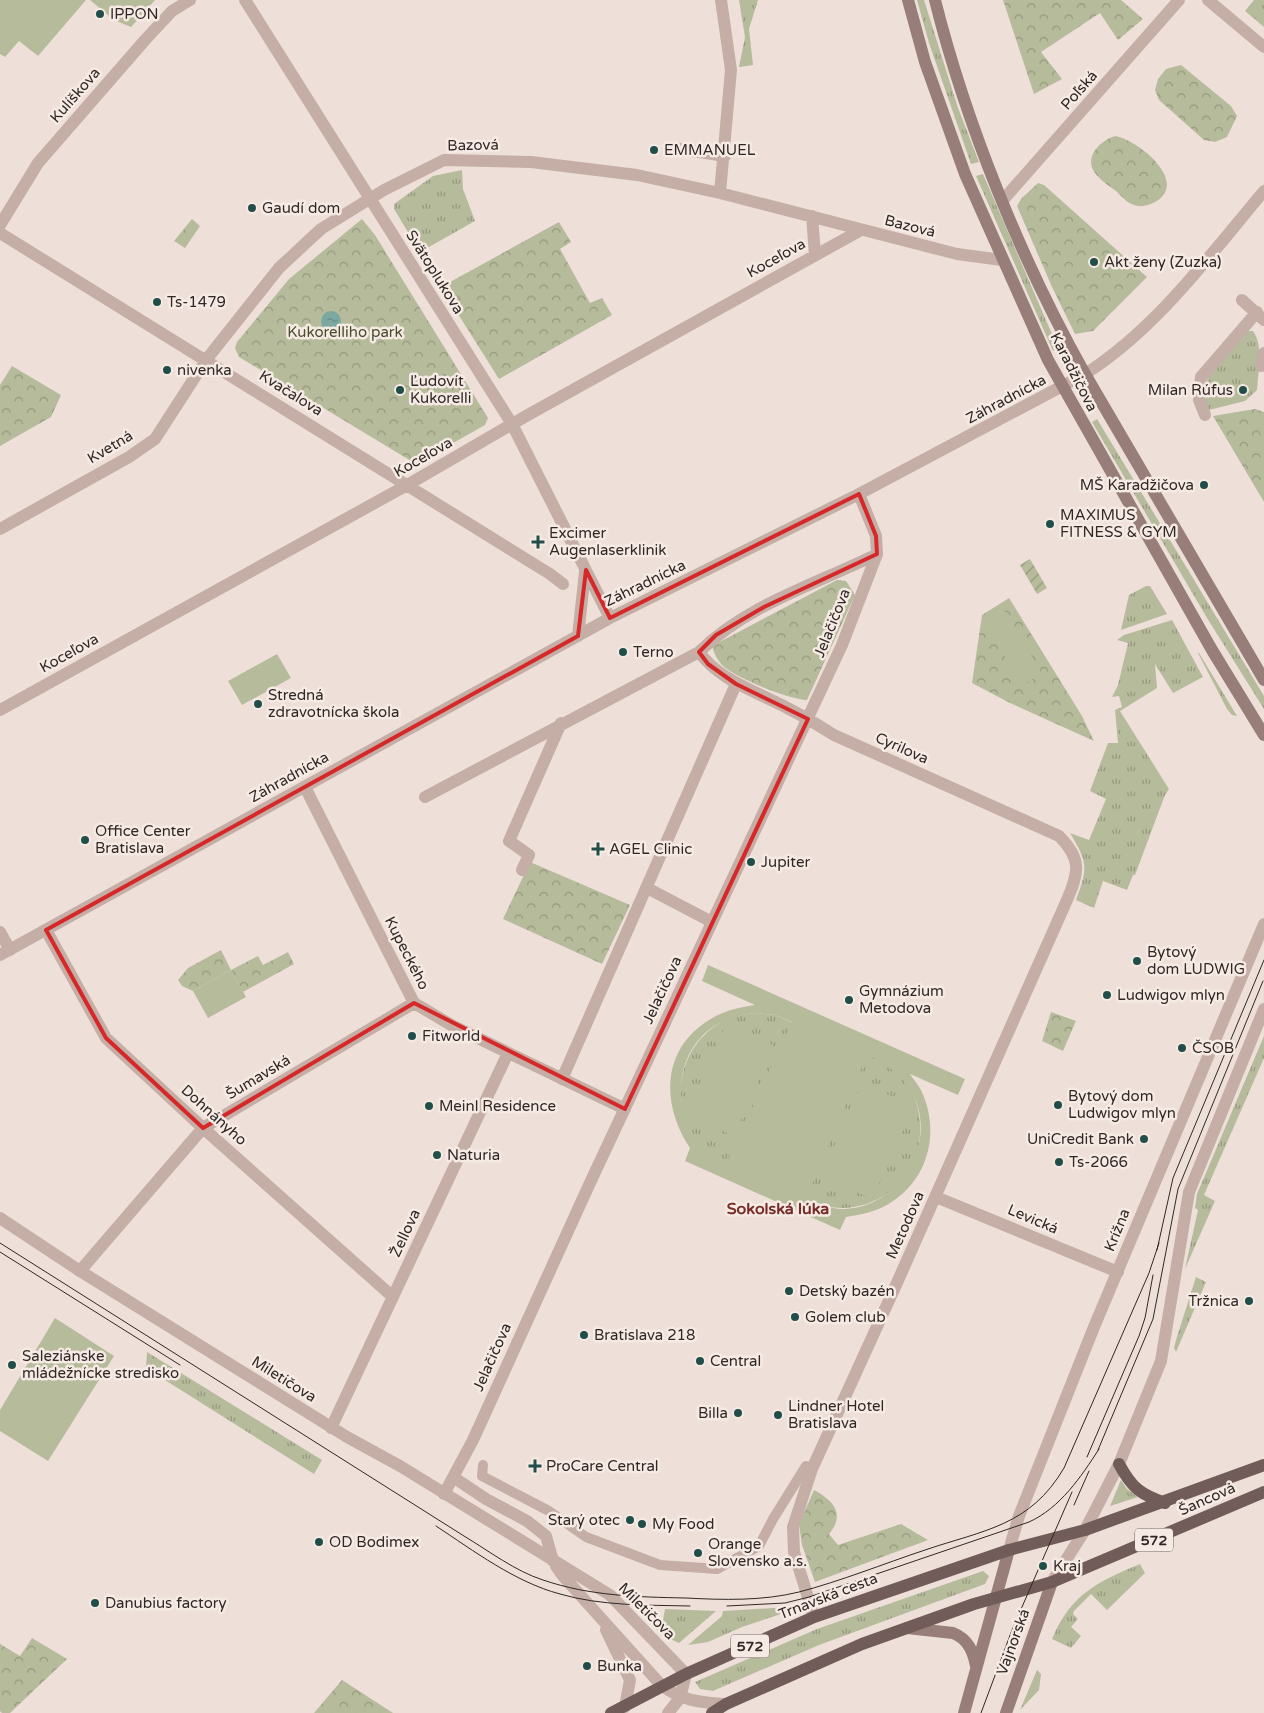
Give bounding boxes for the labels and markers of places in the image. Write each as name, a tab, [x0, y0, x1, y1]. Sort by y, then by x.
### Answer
place label: IPPON	[110, 5, 159, 23]
marker: IPPON	[94, 8, 106, 20]
place label: EMMANUEL	[664, 141, 756, 159]
marker: EMMANUEL	[648, 144, 660, 156]
place label: Gaudí dom	[262, 199, 340, 217]
marker: Gaudí dom	[246, 202, 258, 214]
place label: Akt ženy (Zuzka)	[1104, 253, 1222, 271]
marker: Akt ženy (Zuzka)	[1088, 256, 1100, 268]
place label: Ts-1479	[167, 293, 226, 311]
marker: Ts-1479	[151, 296, 163, 308]
place label: nivenka	[177, 361, 232, 379]
marker: nivenka	[161, 364, 173, 376]
place label: Ľudovít Kukorelli	[410, 372, 472, 407]
place label: Milan Rúfus	[1148, 381, 1233, 399]
marker: Ľudovít Kukorelli	[394, 384, 406, 396]
marker: Milan Rúfus	[1237, 384, 1249, 396]
place label: MŠ Karadžičova	[1080, 476, 1194, 494]
marker: MŠ Karadžičova	[1198, 479, 1210, 491]
place label: MAXIMUS FITNESS & GYM	[1060, 506, 1177, 541]
marker: MAXIMUS FITNESS & GYM	[1044, 518, 1056, 530]
place label: Excimer Augenlaserklinik	[549, 524, 667, 559]
marker: Excimer Augenlaserklinik	[531, 535, 545, 549]
place label: Terno	[633, 643, 674, 661]
marker: Terno	[617, 646, 629, 658]
place label: Stredná zdravotnícka škola	[268, 686, 399, 721]
marker: Stredná zdravotnícka škola	[252, 698, 264, 710]
place label: Office Center Bratislava	[95, 822, 191, 857]
marker: Office Center Bratislava	[79, 834, 91, 846]
place label: AGEL Clinic	[609, 840, 692, 858]
marker: AGEL Clinic	[591, 842, 605, 856]
place label: Jupiter	[761, 853, 810, 871]
marker: Jupiter	[745, 856, 757, 868]
place label: Bytový dom LUDWIG	[1147, 943, 1245, 978]
marker: Bytový dom LUDWIG	[1131, 955, 1143, 967]
place label: Gymnázium Metodova	[859, 982, 944, 1017]
place label: Ludwigov mlyn	[1117, 986, 1225, 1004]
marker: Ludwigov mlyn	[1101, 989, 1113, 1001]
marker: Gymnázium Metodova	[843, 994, 855, 1006]
place label: Fitworld	[422, 1027, 480, 1045]
marker: Fitworld	[406, 1030, 418, 1042]
place label: ČSOB	[1192, 1039, 1234, 1057]
marker: ČSOB	[1176, 1042, 1188, 1054]
place label: Bytový dom Ludwigov mlyn	[1068, 1087, 1176, 1122]
place label: Meinl Residence	[439, 1097, 556, 1115]
marker: Bytový dom Ludwigov mlyn	[1052, 1099, 1064, 1111]
marker: Meinl Residence	[423, 1100, 435, 1112]
place label: UniCredit Bank	[1027, 1130, 1134, 1148]
marker: UniCredit Bank	[1138, 1133, 1150, 1145]
place label: Naturia	[447, 1146, 500, 1164]
marker: Naturia	[431, 1149, 443, 1161]
place label: Ts-2066	[1069, 1153, 1128, 1171]
marker: Ts-2066	[1053, 1156, 1065, 1168]
place label: Detský bazén	[799, 1282, 895, 1300]
marker: Detský bazén	[783, 1285, 795, 1297]
place label: Tržnica	[1188, 1292, 1239, 1310]
marker: Tržnica	[1243, 1295, 1255, 1307]
place label: Golem club	[805, 1308, 886, 1326]
marker: Golem club	[789, 1311, 801, 1323]
place label: Bratislava 218	[594, 1326, 695, 1344]
marker: Bratislava 218	[578, 1329, 590, 1341]
place label: Saleziánske mládežnícke stredisko	[22, 1347, 179, 1382]
place label: Central	[710, 1352, 761, 1370]
marker: Central	[694, 1355, 706, 1367]
marker: Saleziánske mládežnícke stredisko	[6, 1359, 18, 1371]
place label: Lindner Hotel Bratislava	[788, 1397, 884, 1432]
place label: Billa	[698, 1404, 728, 1422]
marker: Billa	[732, 1407, 744, 1419]
marker: Lindner Hotel Bratislava	[772, 1409, 784, 1421]
place label: ProCare Central	[546, 1457, 659, 1475]
marker: ProCare Central	[528, 1459, 542, 1473]
place label: Starý otec	[548, 1511, 620, 1529]
marker: Starý otec	[624, 1514, 636, 1526]
place label: My Food	[652, 1515, 715, 1533]
marker: My Food	[636, 1518, 648, 1530]
place label: OD Bodimex	[329, 1533, 419, 1551]
place label: Orange Slovensko a.s.	[708, 1535, 807, 1570]
marker: OD Bodimex	[313, 1536, 325, 1548]
marker: Orange Slovensko a.s.	[692, 1547, 704, 1559]
place label: Kraj	[1053, 1557, 1081, 1575]
marker: Kraj	[1037, 1560, 1049, 1572]
place label: Danubius factory	[105, 1594, 227, 1612]
marker: Danubius factory	[89, 1597, 101, 1609]
place label: Bunka	[597, 1657, 642, 1675]
marker: Bunka	[581, 1660, 593, 1672]

